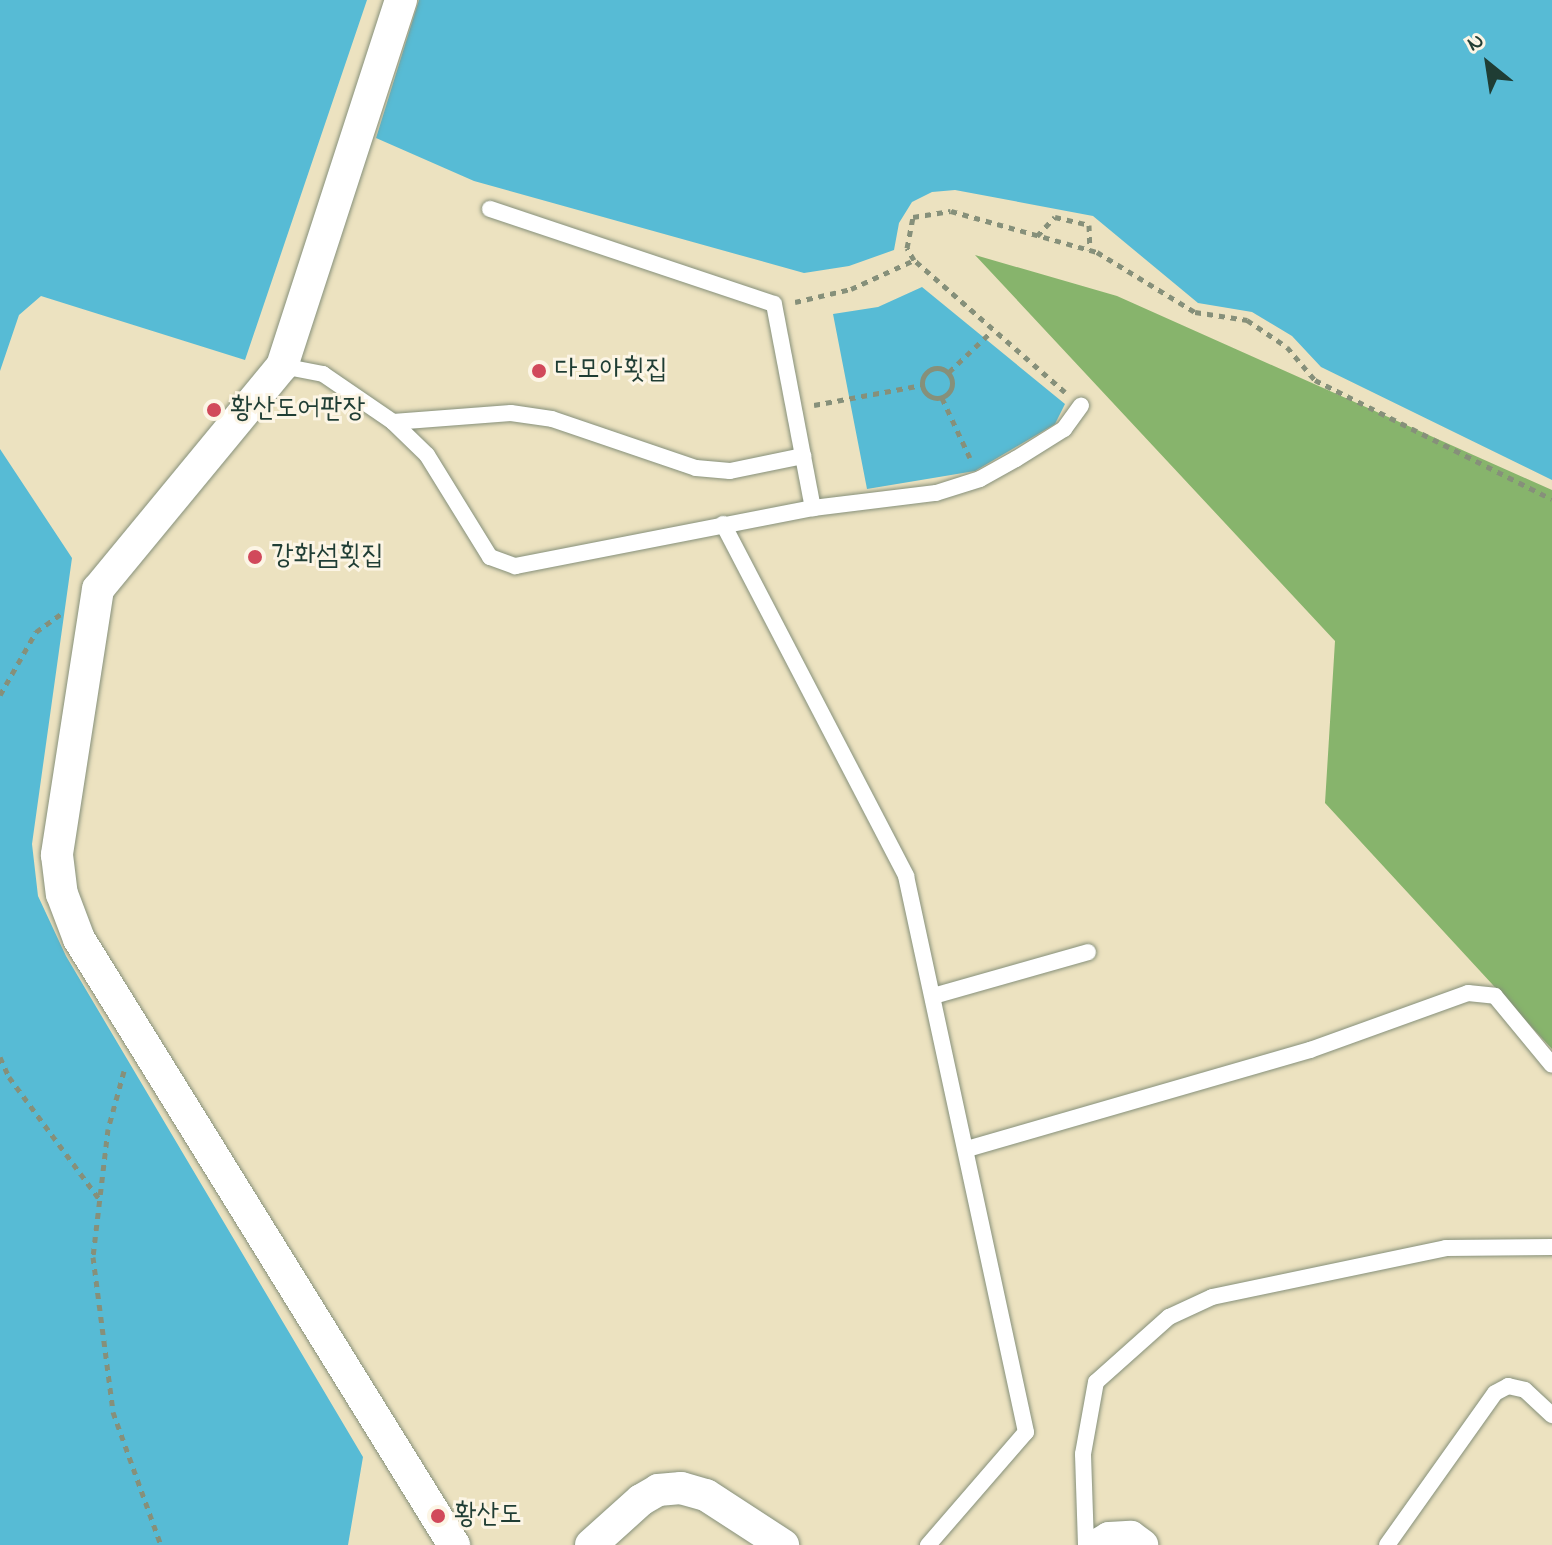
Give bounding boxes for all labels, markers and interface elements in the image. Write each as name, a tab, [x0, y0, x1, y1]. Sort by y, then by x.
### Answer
north arrow	[1448, 24, 1528, 104]
text: N	[1462, 26, 1490, 61]
place label: 다모아횟집	[555, 354, 668, 388]
marker: 다모아횟집	[530, 362, 548, 380]
place label: 황산도어판장	[230, 393, 365, 427]
marker: 황산도어판장	[205, 401, 223, 419]
place label: 강화섬횟집	[271, 540, 384, 574]
marker: 강화섬횟집	[246, 548, 264, 566]
place label: 황산도	[454, 1499, 522, 1533]
marker: 황산도	[429, 1507, 447, 1525]

